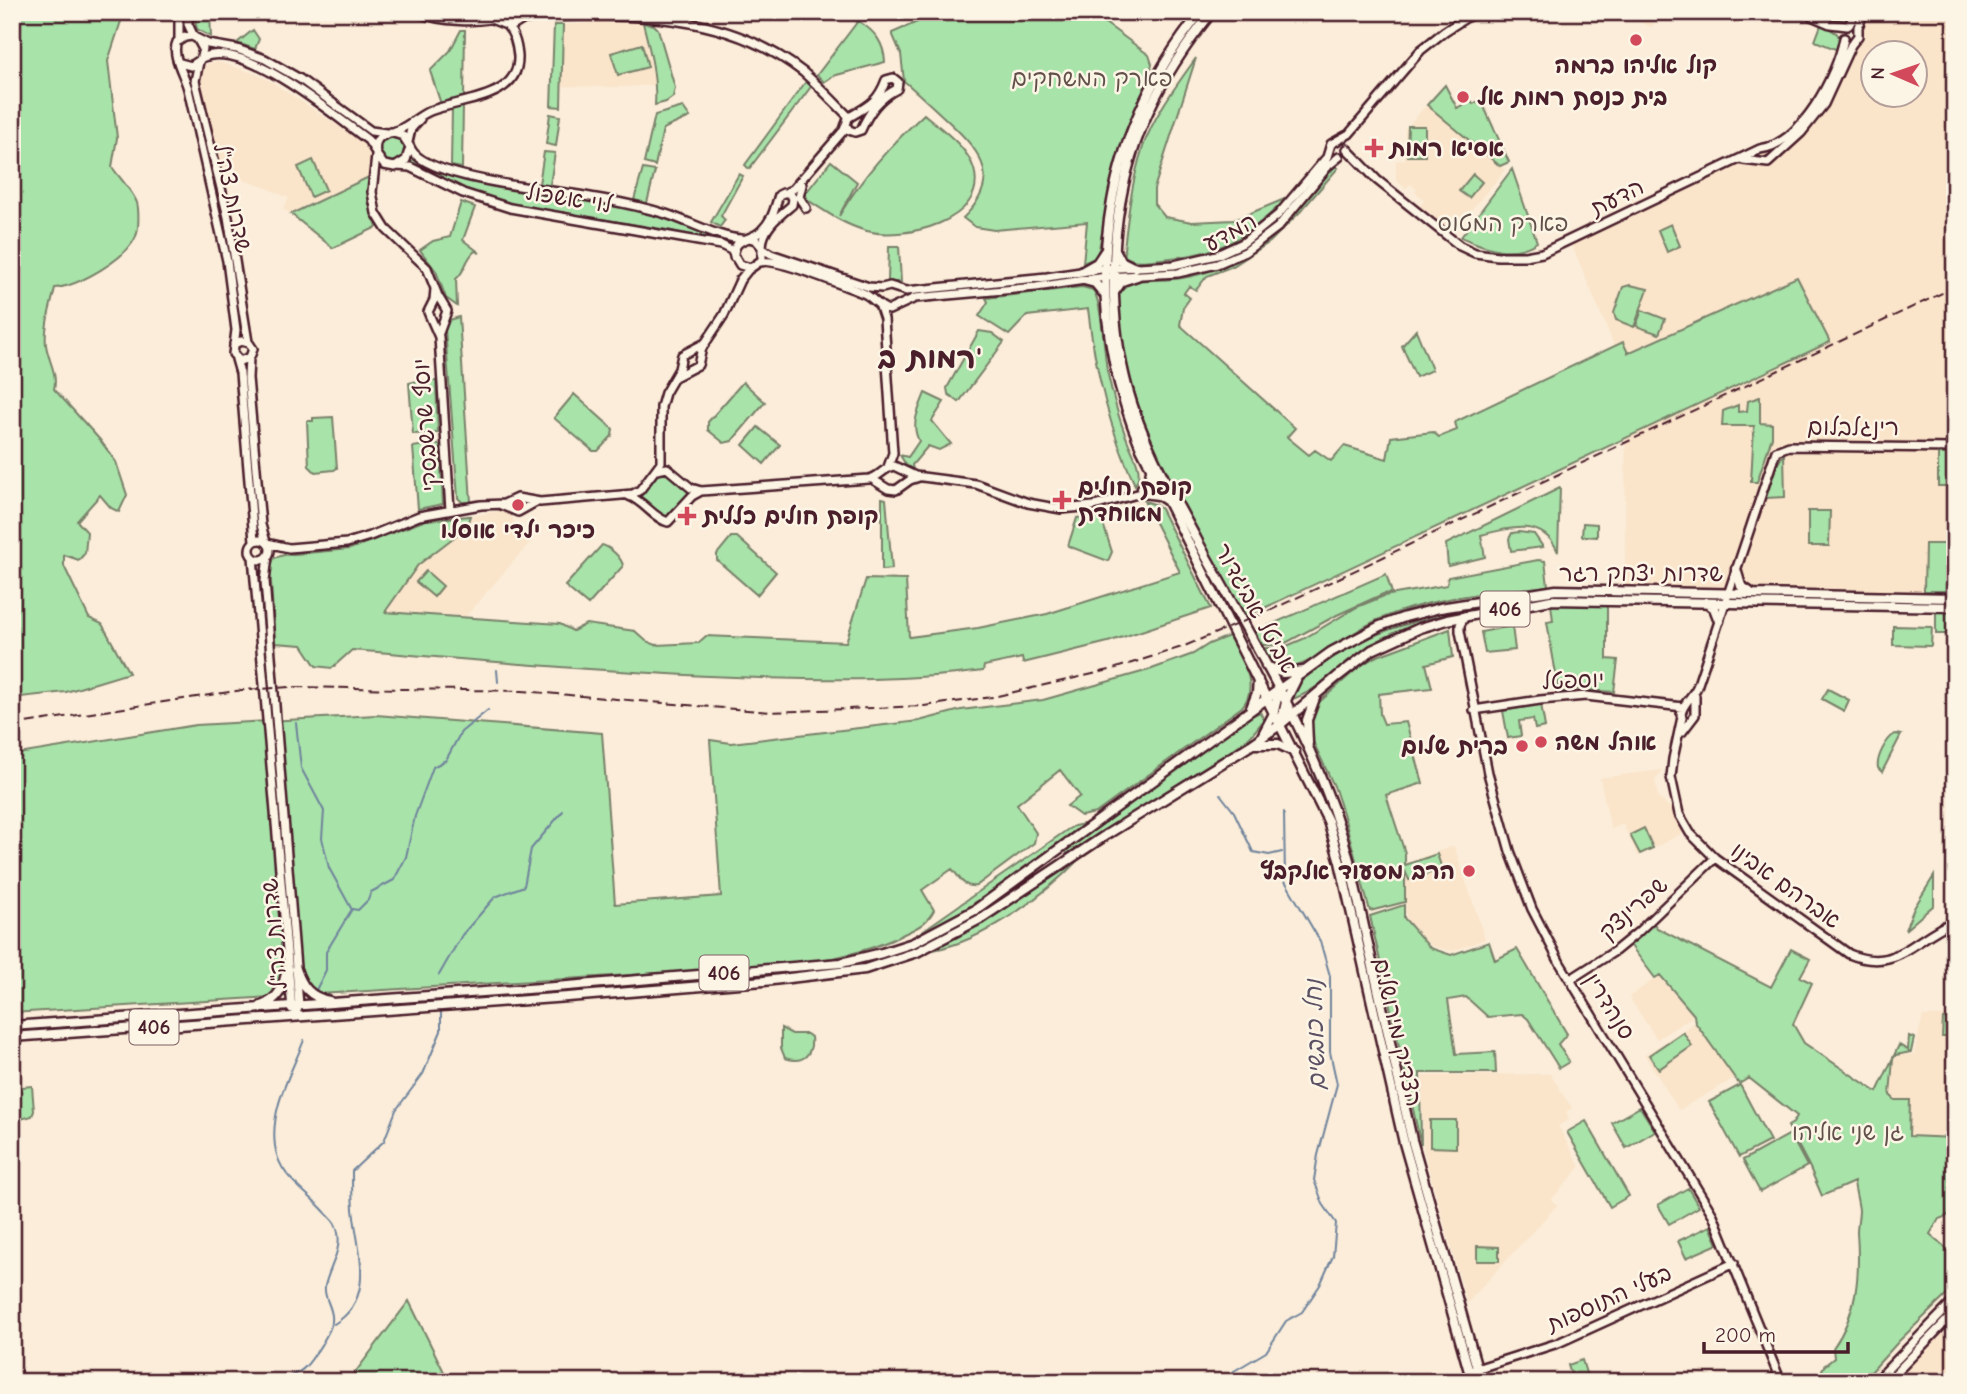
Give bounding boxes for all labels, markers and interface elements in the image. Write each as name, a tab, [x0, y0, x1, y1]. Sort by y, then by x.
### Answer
marker: קול אליהו ברמה	[1628, 32, 1644, 48]
north arrow	[1858, 38, 1928, 108]
place label: קול אליהו ברמה	[1555, 52, 1717, 79]
park label: פארק המשחקים	[1011, 65, 1173, 92]
text: N	[1867, 67, 1889, 80]
place label: בית כנסת רמות אל	[1477, 84, 1667, 111]
marker: בית כנסת רמות אל	[1455, 89, 1471, 105]
place label: אסיא רמות	[1388, 135, 1504, 162]
marker: אסיא רמות	[1364, 138, 1384, 158]
street label: שדרות צה"ל	[208, 141, 257, 256]
street label: הדעת	[1585, 173, 1648, 222]
street label: לוי אשכול	[524, 178, 615, 219]
street label: המדע	[1199, 207, 1261, 258]
park label: פארק המטוס	[1437, 210, 1569, 237]
district label: רמות ב'	[877, 341, 982, 376]
street label: יוסף שרשבסקי	[407, 357, 444, 492]
street label: רינגלבלום	[1807, 414, 1899, 441]
place label: קופת חולים מאוחדת	[1078, 474, 1192, 527]
marker: קופת חולים מאוחדת	[1052, 490, 1072, 510]
marker: כיכר ילדי אוסלו	[510, 497, 526, 513]
place label: קופת חולים כללית	[701, 503, 879, 530]
marker: קופת חולים כללית	[677, 506, 697, 526]
place label: כיכר ילדי אוסלו	[441, 517, 595, 544]
street label: אביטל אביגדור	[1209, 539, 1302, 678]
street label: שדרות יצחק רגר	[1559, 560, 1723, 587]
road number: 406	[1480, 592, 1530, 626]
street label: יוספטל	[1541, 666, 1605, 695]
place label: אוהל משה	[1555, 729, 1657, 756]
place label: ברית שלום	[1401, 733, 1508, 760]
marker: אוהל משה	[1533, 734, 1549, 750]
marker: ברית שלום	[1514, 738, 1530, 754]
street label: אברהם אבינו	[1726, 837, 1846, 934]
place label: הרב מסעוד אלקבץ	[1260, 858, 1455, 885]
marker: הרב מסעוד אלקבץ	[1461, 863, 1477, 879]
street label: שפרינצק	[1594, 871, 1673, 945]
street label: שדרות צה"ל	[256, 877, 293, 991]
street label: הצדיק מירושלים	[1367, 955, 1428, 1109]
road number: 406	[700, 956, 748, 990]
street label: סנהדרין	[1578, 968, 1640, 1045]
water label: נחל כובשים	[1299, 977, 1331, 1091]
road number: 406	[130, 1010, 178, 1044]
park label: גן שני אליהו	[1792, 1119, 1904, 1146]
street label: בעלי התוספות	[1541, 1259, 1676, 1339]
scale bar	[1704, 1310, 1848, 1354]
text: 200 m	[1715, 1323, 1776, 1347]

